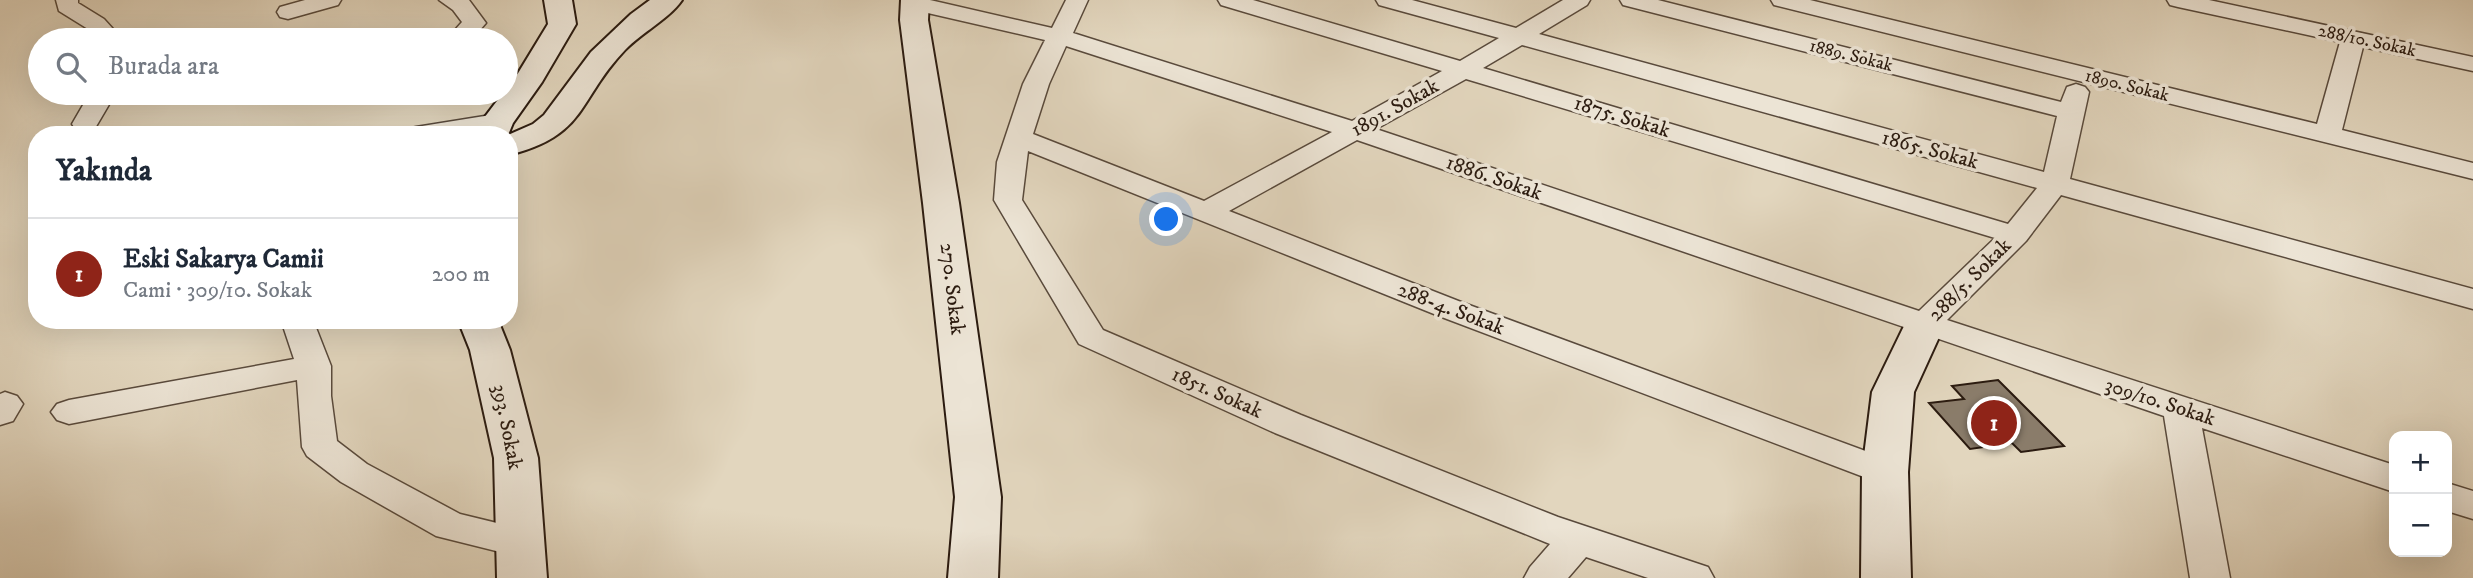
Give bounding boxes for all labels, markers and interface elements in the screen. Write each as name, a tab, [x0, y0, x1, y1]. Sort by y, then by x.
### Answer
street label: 288/10. Sokak	[2316, 20, 2418, 62]
search box	[28, 28, 518, 105]
street label: 1889. Sokak	[1807, 35, 1895, 77]
icon: search	[52, 48, 90, 86]
text: Burada ara	[108, 50, 219, 83]
street label: 1890. Sokak	[2083, 65, 2171, 107]
street label: 1891. Sokak	[1346, 73, 1444, 143]
street label: 1875. Sokak	[1571, 90, 1674, 144]
street label: 1865. Sokak	[1879, 125, 1982, 176]
street label: 1886. Sokak	[1442, 149, 1546, 207]
text: Yakında	[56, 153, 152, 190]
your location	[1149, 202, 1183, 236]
street label: 288/5. Sokak	[1923, 232, 2018, 327]
street label: 270. Sokak	[933, 241, 971, 337]
text: Eski Sakarya Camii	[123, 243, 324, 276]
text: 1	[75, 260, 83, 289]
text: 200 m	[432, 260, 490, 289]
text: Cami · 309/10. Sokak	[123, 276, 312, 305]
street label: 288-4. Sokak	[1394, 277, 1509, 342]
street label: 1851. Sokak	[1168, 361, 1267, 425]
street label: 309/10. Sokak	[2101, 372, 2219, 432]
street label: 393. Sokak	[486, 382, 528, 473]
pin: 1	[1971, 397, 2017, 449]
map controls	[2389, 431, 2452, 557]
button: +	[2389, 431, 2452, 494]
button: −	[2389, 494, 2452, 557]

